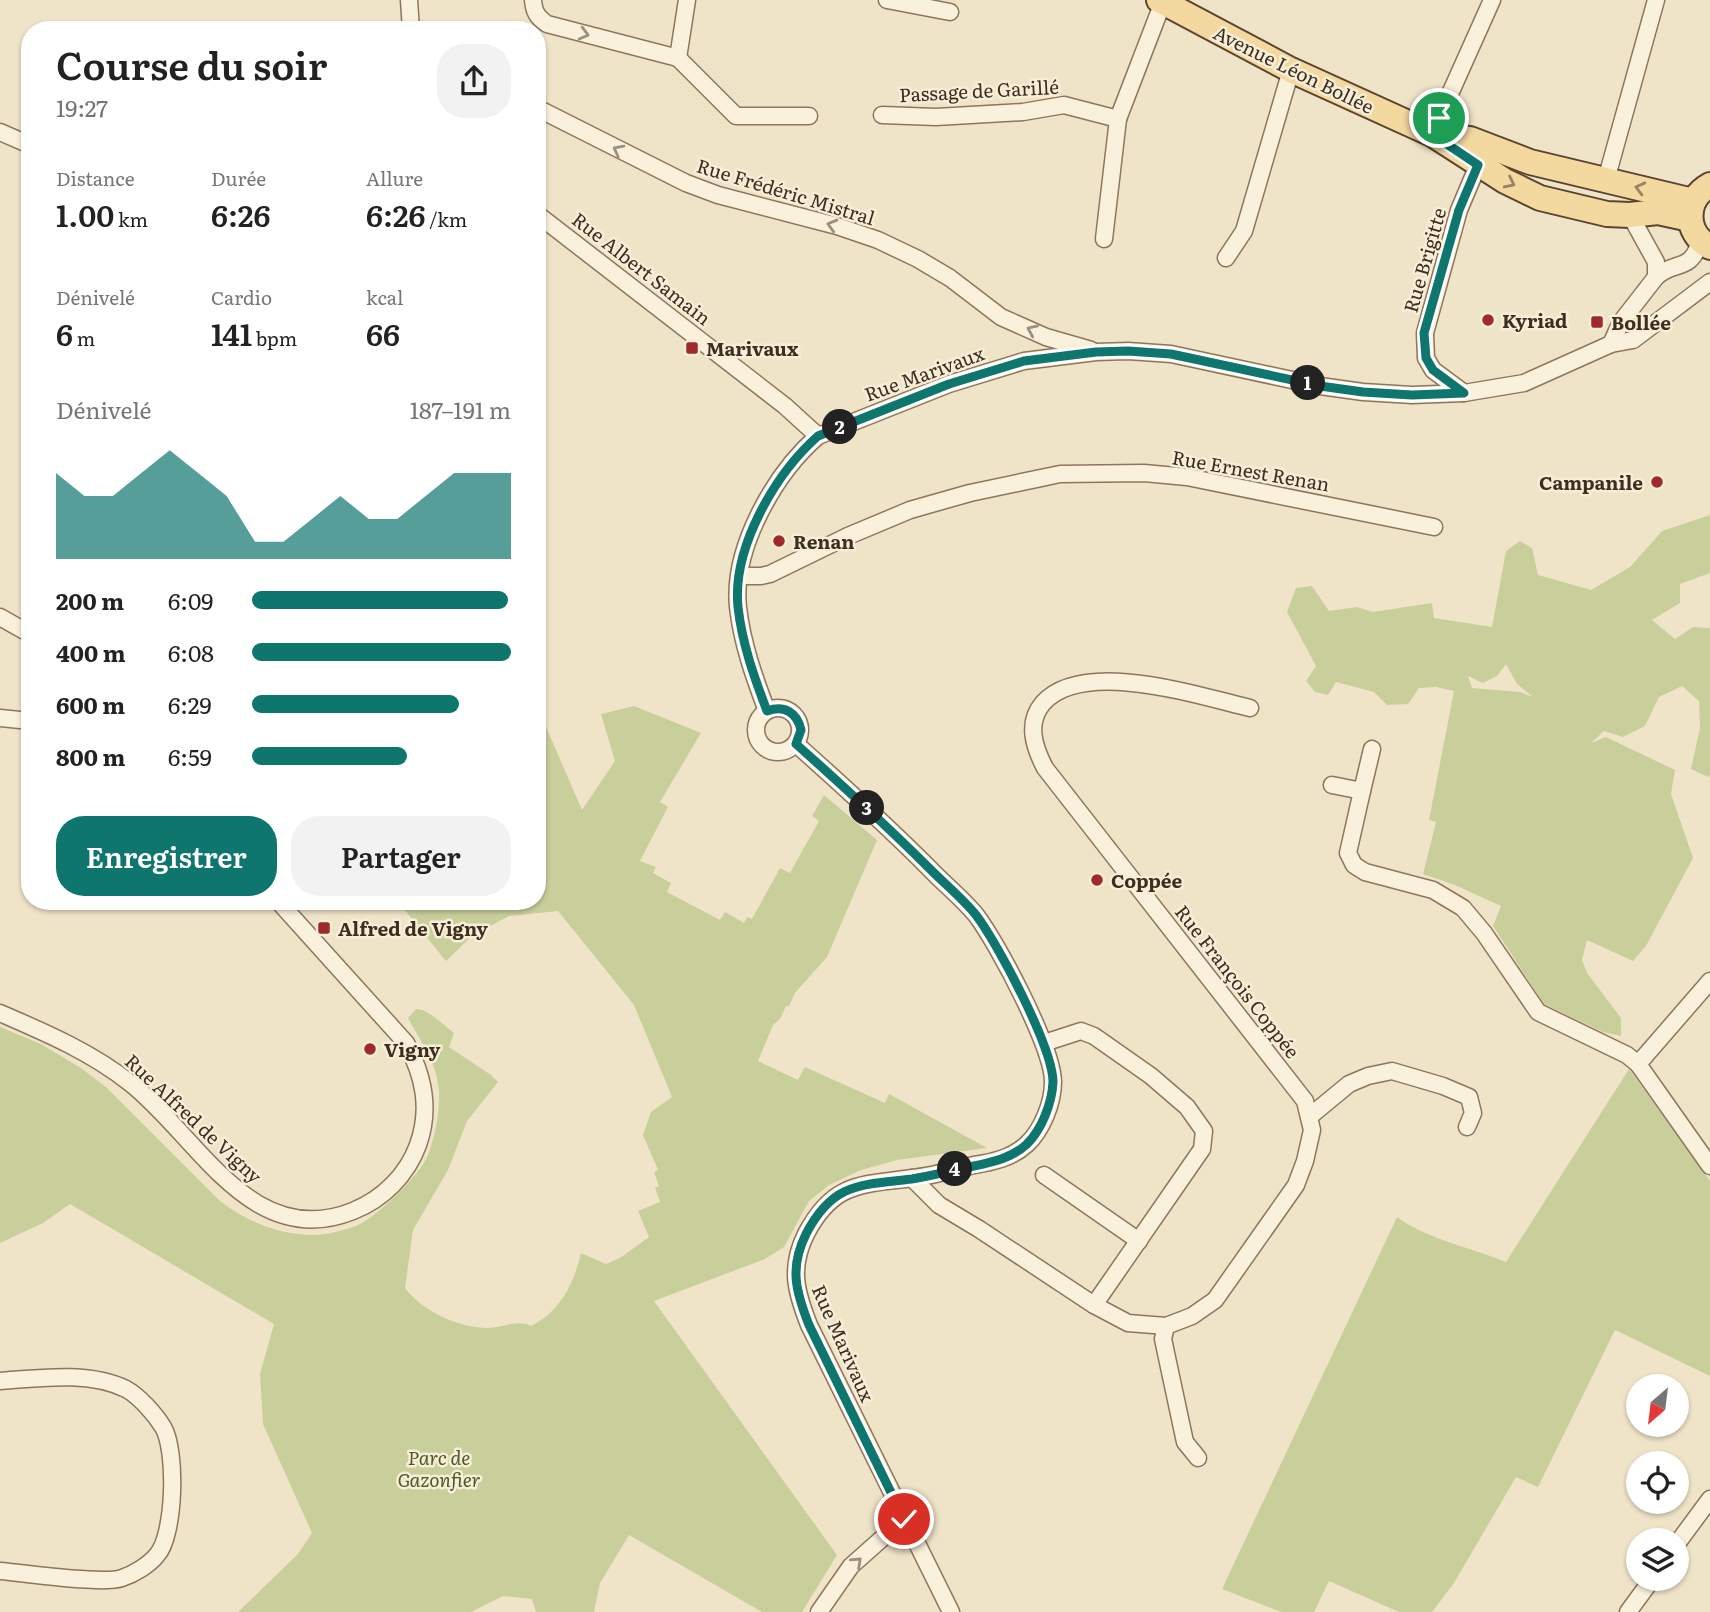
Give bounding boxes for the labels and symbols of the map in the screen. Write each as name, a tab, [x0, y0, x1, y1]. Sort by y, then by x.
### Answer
street label: Avenue Léon Bollée	[1209, 18, 1379, 120]
one-way arrow	[578, 26, 590, 40]
street label: Passage de Garillé	[898, 72, 1060, 108]
pin	[1409, 88, 1469, 148]
one-way arrow	[613, 144, 626, 158]
street label: Rue Frédéric Mistral	[694, 151, 878, 231]
one-way arrow	[1503, 175, 1515, 189]
one-way arrow	[1634, 182, 1646, 196]
street label: Rue Brigitte	[1396, 204, 1452, 316]
street label: Rue Albert Samain	[567, 205, 717, 331]
one-way arrow	[826, 218, 838, 233]
place label: Kyriad	[1502, 306, 1568, 334]
place label: Bollée	[1611, 308, 1671, 336]
marker: Kyriad	[1480, 312, 1496, 328]
marker: Bollée	[1589, 314, 1605, 330]
one-way arrow	[1026, 324, 1039, 338]
place label: Marivaux	[706, 334, 799, 362]
street label: Rue Marivaux	[860, 338, 988, 408]
marker: Marivaux	[684, 340, 700, 356]
pin: 1	[1290, 366, 1326, 400]
pin: 2	[822, 410, 858, 444]
street label: Rue Ernest Renan	[1170, 442, 1332, 498]
place label: Campanile	[1539, 468, 1643, 496]
marker: Campanile	[1649, 474, 1665, 490]
place label: Renan	[793, 527, 855, 555]
marker: Renan	[771, 533, 787, 549]
pin: 3	[850, 790, 884, 826]
place label: Coppée	[1111, 866, 1183, 894]
marker: Coppée	[1089, 872, 1105, 888]
street label: Rue François Coppée	[1169, 898, 1307, 1064]
place label: Alfred de Vigny	[338, 914, 488, 942]
marker: Alfred de Vigny	[316, 920, 332, 936]
place label: Vigny	[384, 1035, 441, 1063]
marker: Vigny	[362, 1041, 378, 1057]
street label: Rue Alfred de Vigny	[119, 1047, 269, 1189]
pin: 4	[937, 1152, 972, 1186]
street label: Rue Marivaux	[806, 1280, 882, 1406]
north arrow	[1626, 1374, 1689, 1437]
park label: Parc de Gazonfier	[397, 1443, 481, 1493]
pin	[874, 1489, 934, 1549]
one-way arrow	[849, 1557, 862, 1570]

